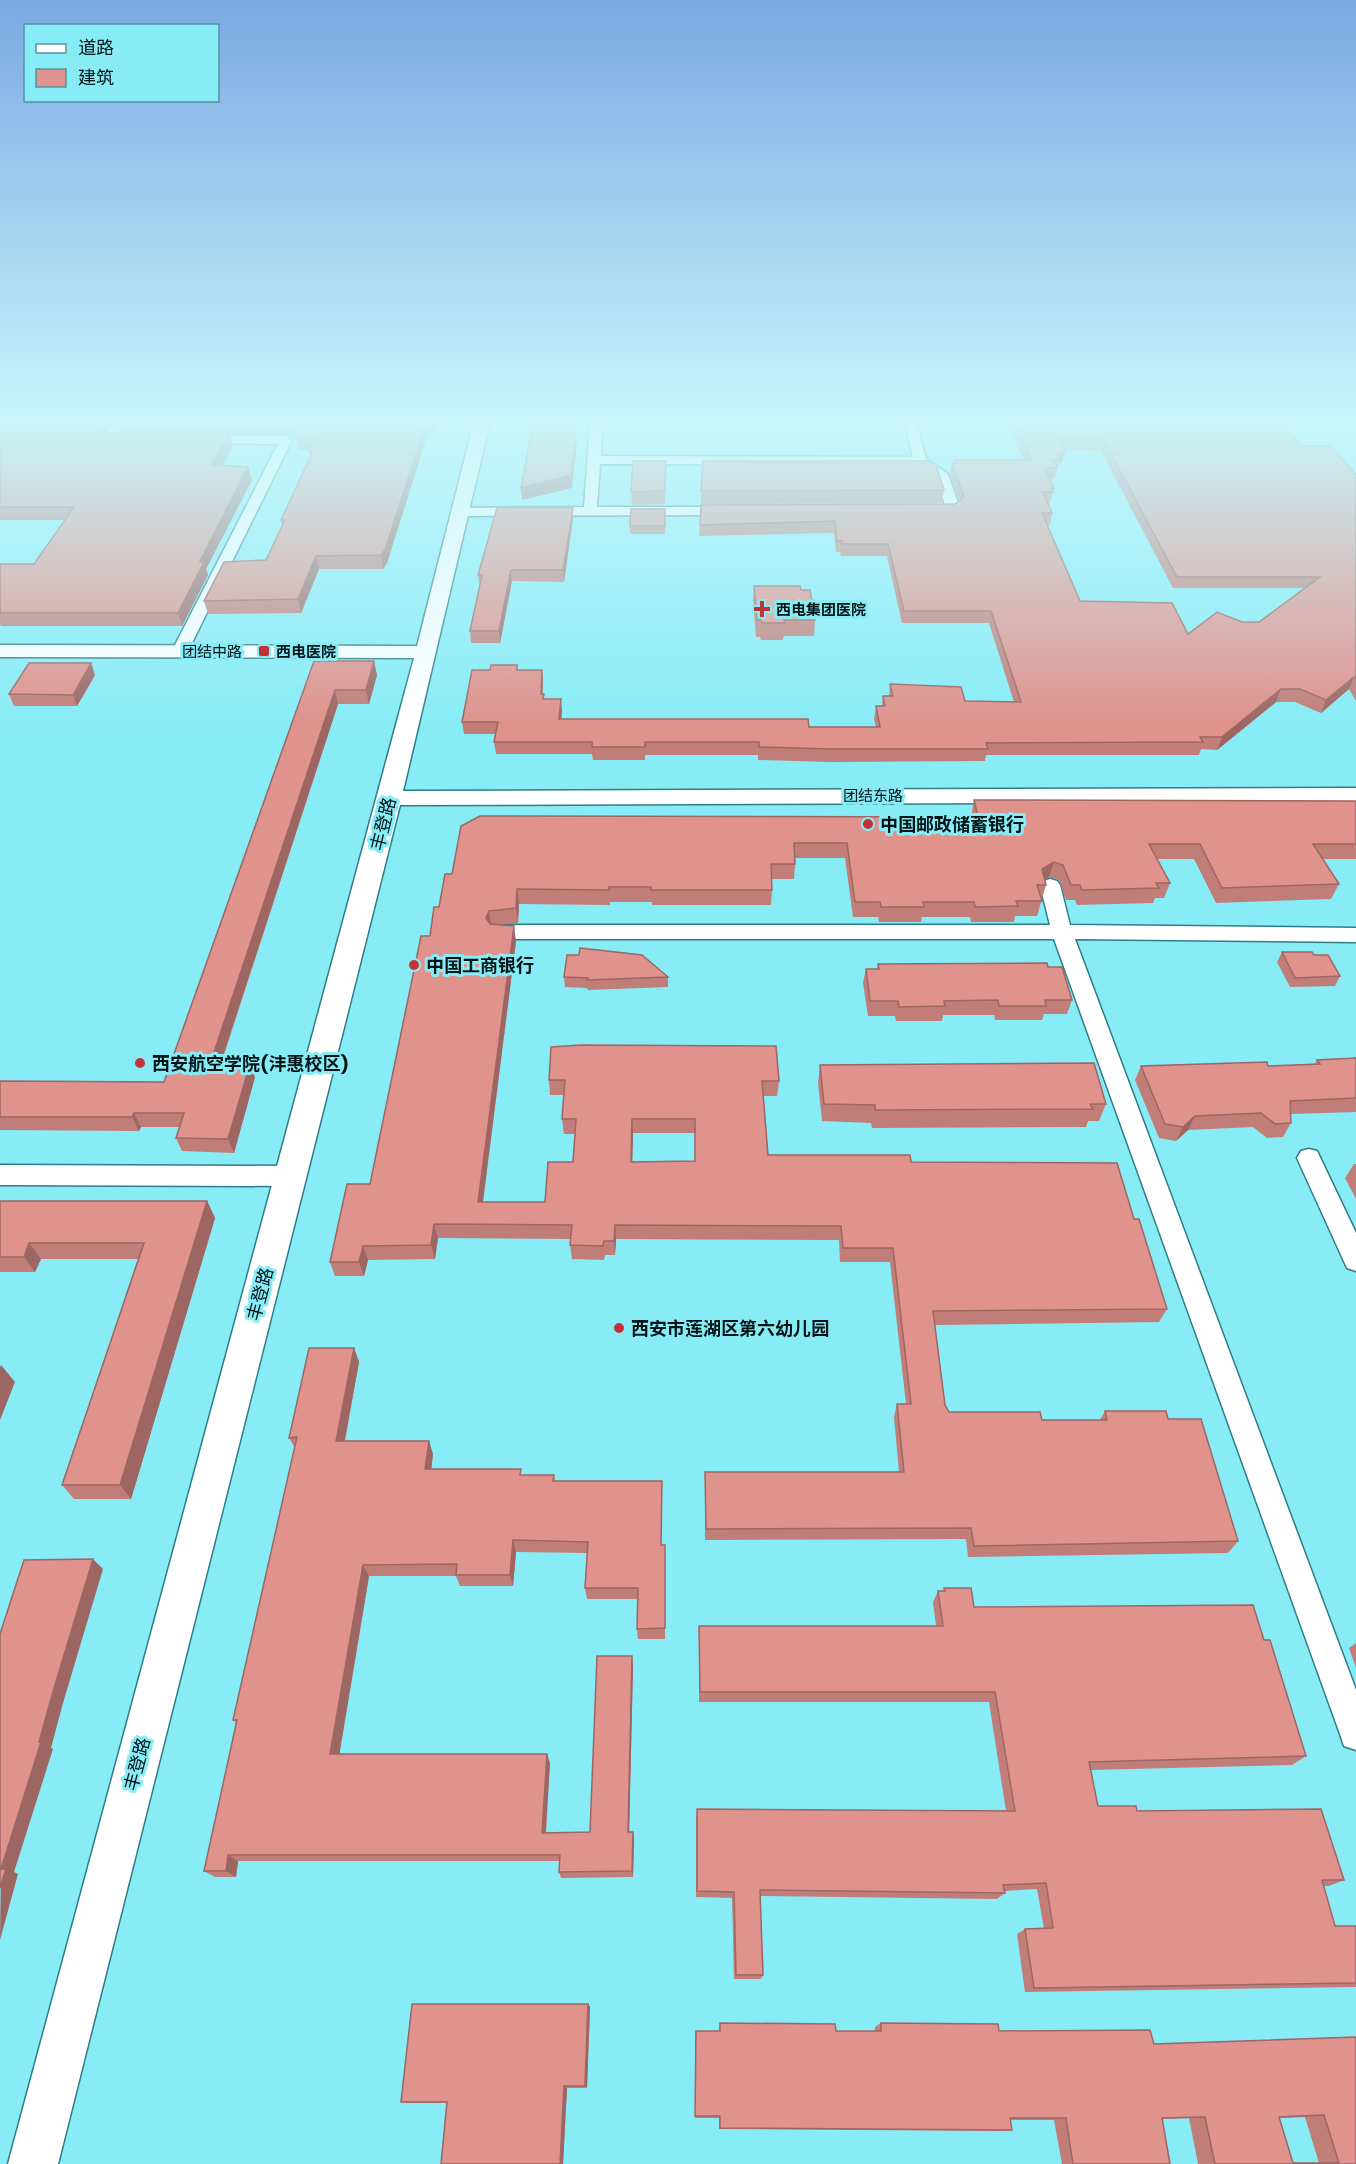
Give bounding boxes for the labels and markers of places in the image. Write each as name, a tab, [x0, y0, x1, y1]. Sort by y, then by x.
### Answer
place label: 西电集团医院	[776, 599, 866, 620]
marker: 西电集团医院	[753, 600, 771, 618]
place label: 西电医院	[276, 641, 336, 662]
marker: 西电医院	[257, 644, 271, 658]
place label: 中国邮政储蓄银行	[880, 812, 1024, 837]
marker: 中国邮政储蓄银行	[861, 817, 875, 831]
place label: 中国工商银行	[426, 953, 534, 978]
marker: 中国工商银行	[407, 958, 421, 972]
place label: 西安航空学院(沣惠校区)	[152, 1051, 349, 1076]
marker: 西安航空学院(沣惠校区)	[133, 1056, 147, 1070]
place label: 西安市莲湖区第六幼儿园	[631, 1316, 829, 1341]
marker: 西安市莲湖区第六幼儿园	[612, 1321, 626, 1335]

